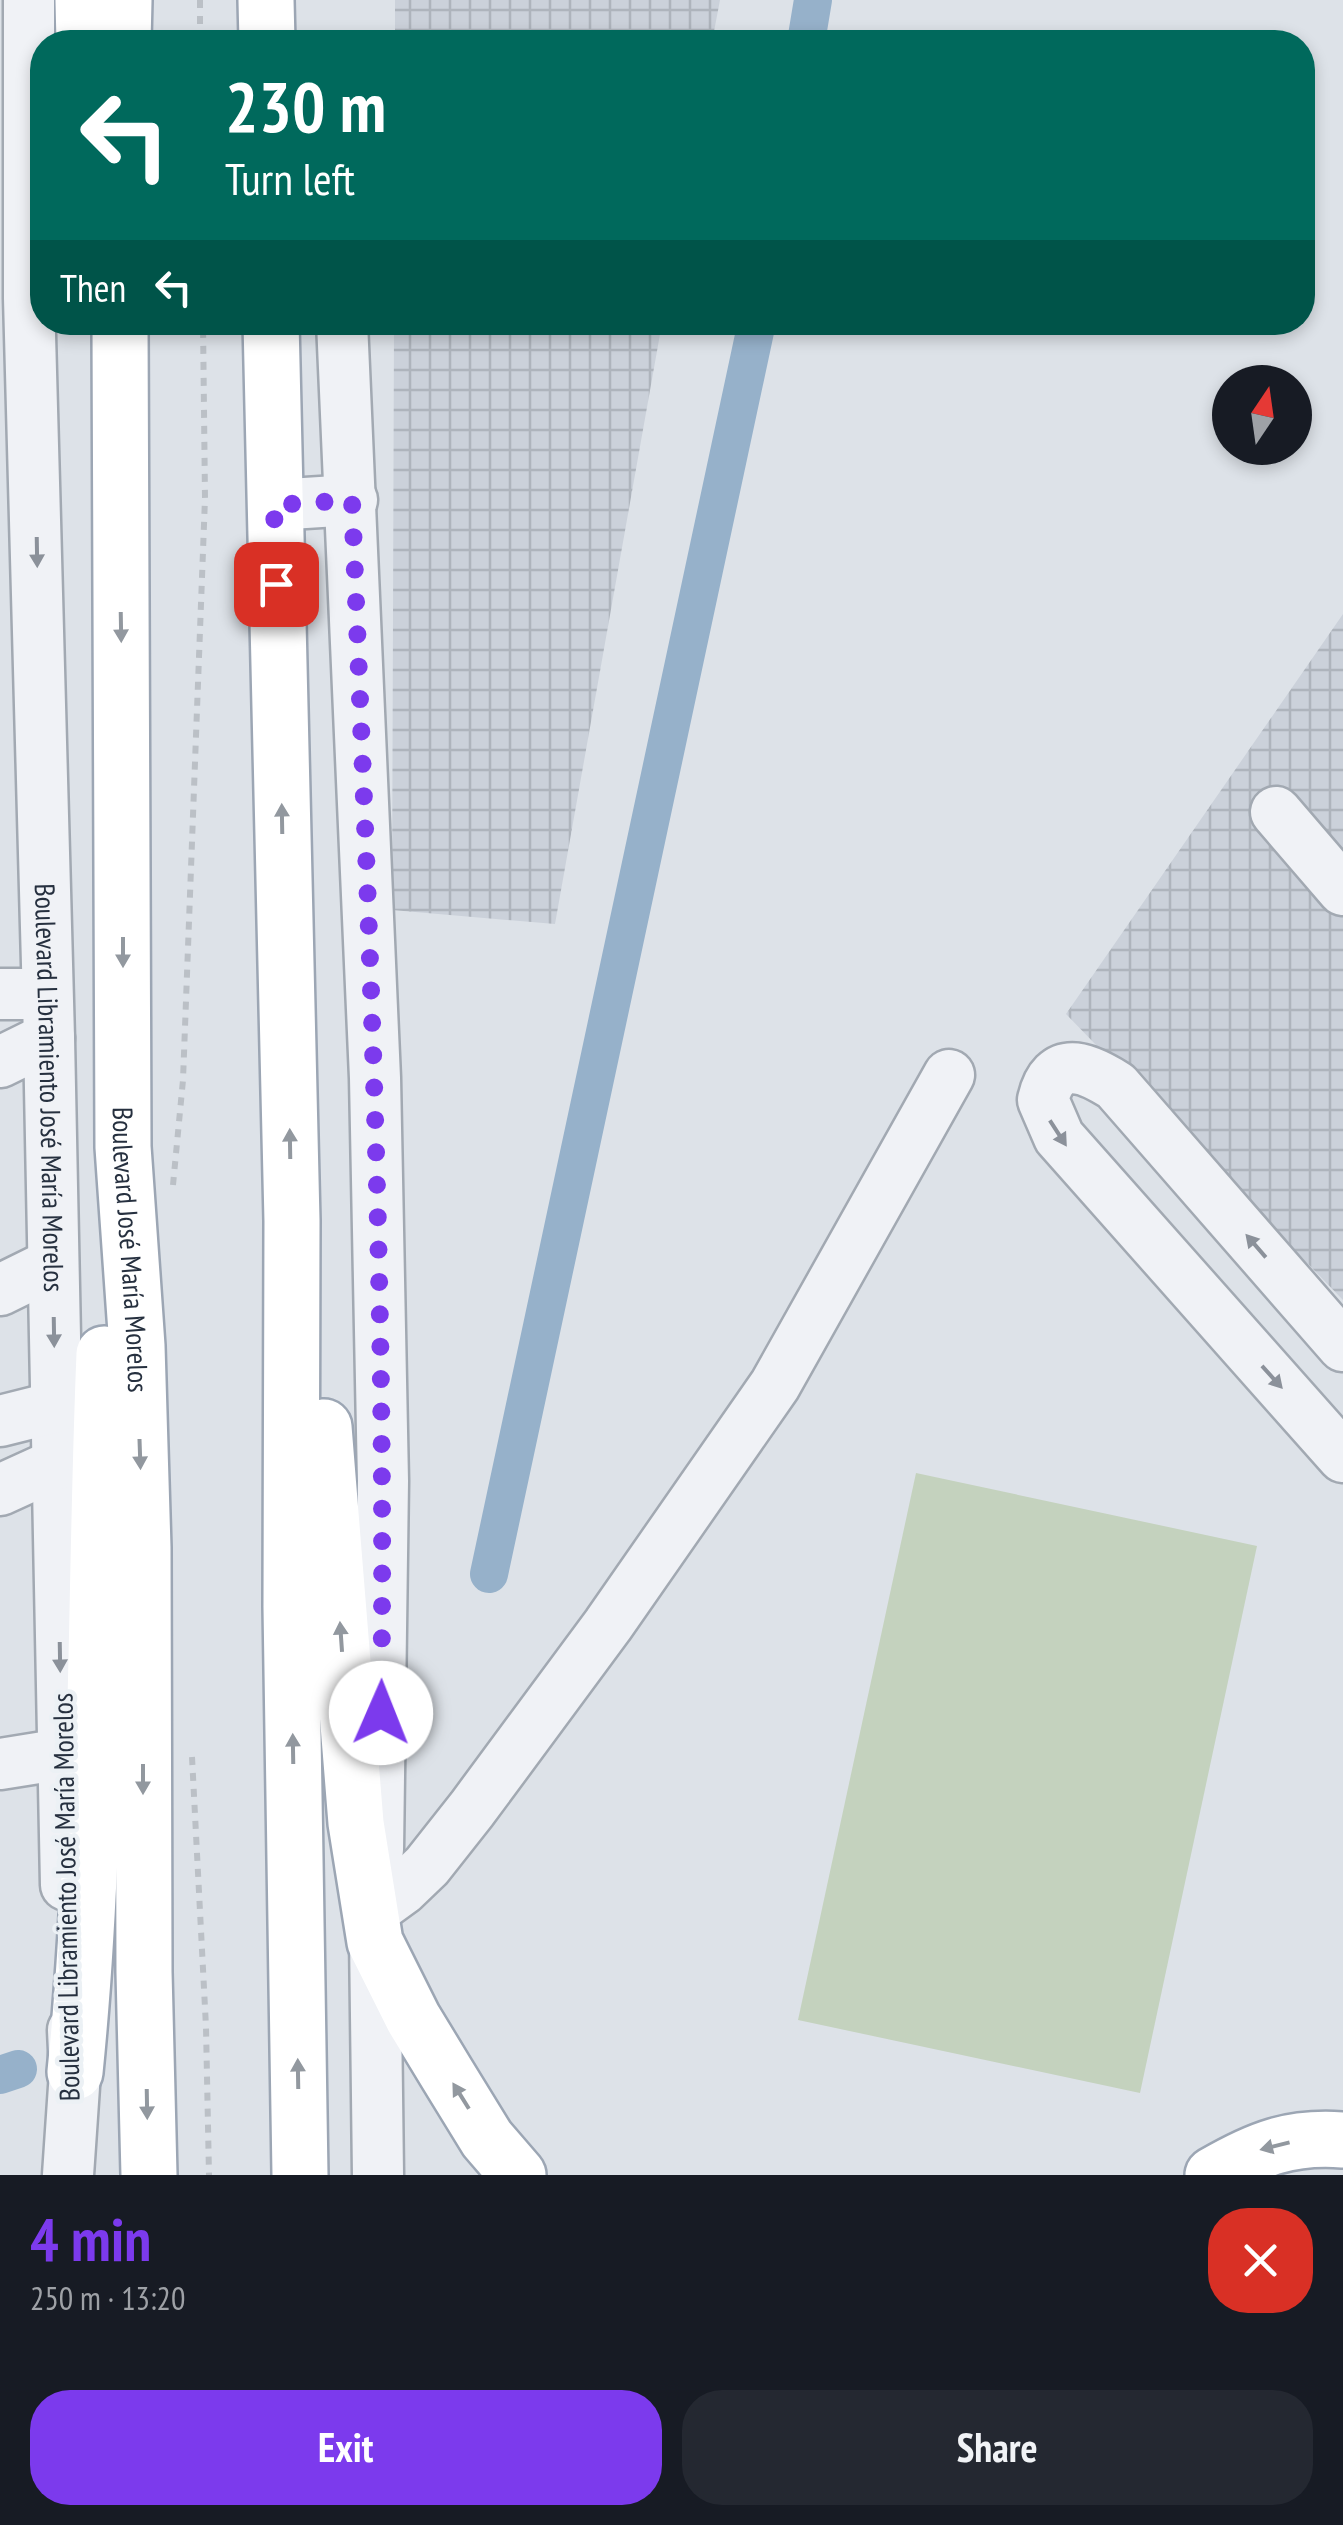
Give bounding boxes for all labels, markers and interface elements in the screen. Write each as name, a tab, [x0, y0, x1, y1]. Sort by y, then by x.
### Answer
text: 230 m	[225, 61, 386, 151]
icon: left	[60, 70, 190, 200]
text: Turn left	[225, 149, 355, 207]
icon: left	[146, 260, 201, 315]
text: Then	[60, 263, 126, 312]
north arrow	[1212, 365, 1312, 465]
map controls	[1212, 365, 1312, 465]
one-way arrow	[29, 537, 45, 569]
pin	[234, 542, 319, 627]
icon: arrive	[249, 557, 304, 612]
one-way arrow	[113, 612, 129, 644]
one-way arrow	[274, 803, 290, 835]
street label: Boulevard Libramiento José María Morelos	[27, 883, 73, 1292]
one-way arrow	[115, 937, 131, 969]
street label: Boulevard José María Morelos	[105, 1107, 157, 1393]
one-way arrow	[1049, 1119, 1067, 1146]
one-way arrow	[282, 1128, 298, 1160]
one-way arrow	[1245, 1234, 1267, 1259]
one-way arrow	[46, 1317, 62, 1349]
one-way arrow	[1260, 1365, 1283, 1389]
one-way arrow	[133, 1439, 149, 1471]
one-way arrow	[333, 1621, 349, 1653]
one-way arrow	[53, 1642, 69, 1674]
position arrow	[329, 1661, 433, 1765]
street label: Boulevard Libramiento José María Morelos	[43, 1693, 88, 2101]
one-way arrow	[284, 1732, 300, 1764]
one-way arrow	[135, 1764, 151, 1796]
one-way arrow	[290, 2057, 306, 2089]
one-way arrow	[452, 2082, 470, 2110]
one-way arrow	[139, 2089, 155, 2121]
one-way arrow	[1259, 2138, 1290, 2154]
text: 4 min	[30, 2200, 151, 2278]
button: close	[1208, 2208, 1313, 2313]
text: 250 m · 13:20	[30, 2277, 185, 2319]
button: Exit	[30, 2390, 662, 2505]
button: Share	[682, 2390, 1313, 2505]

